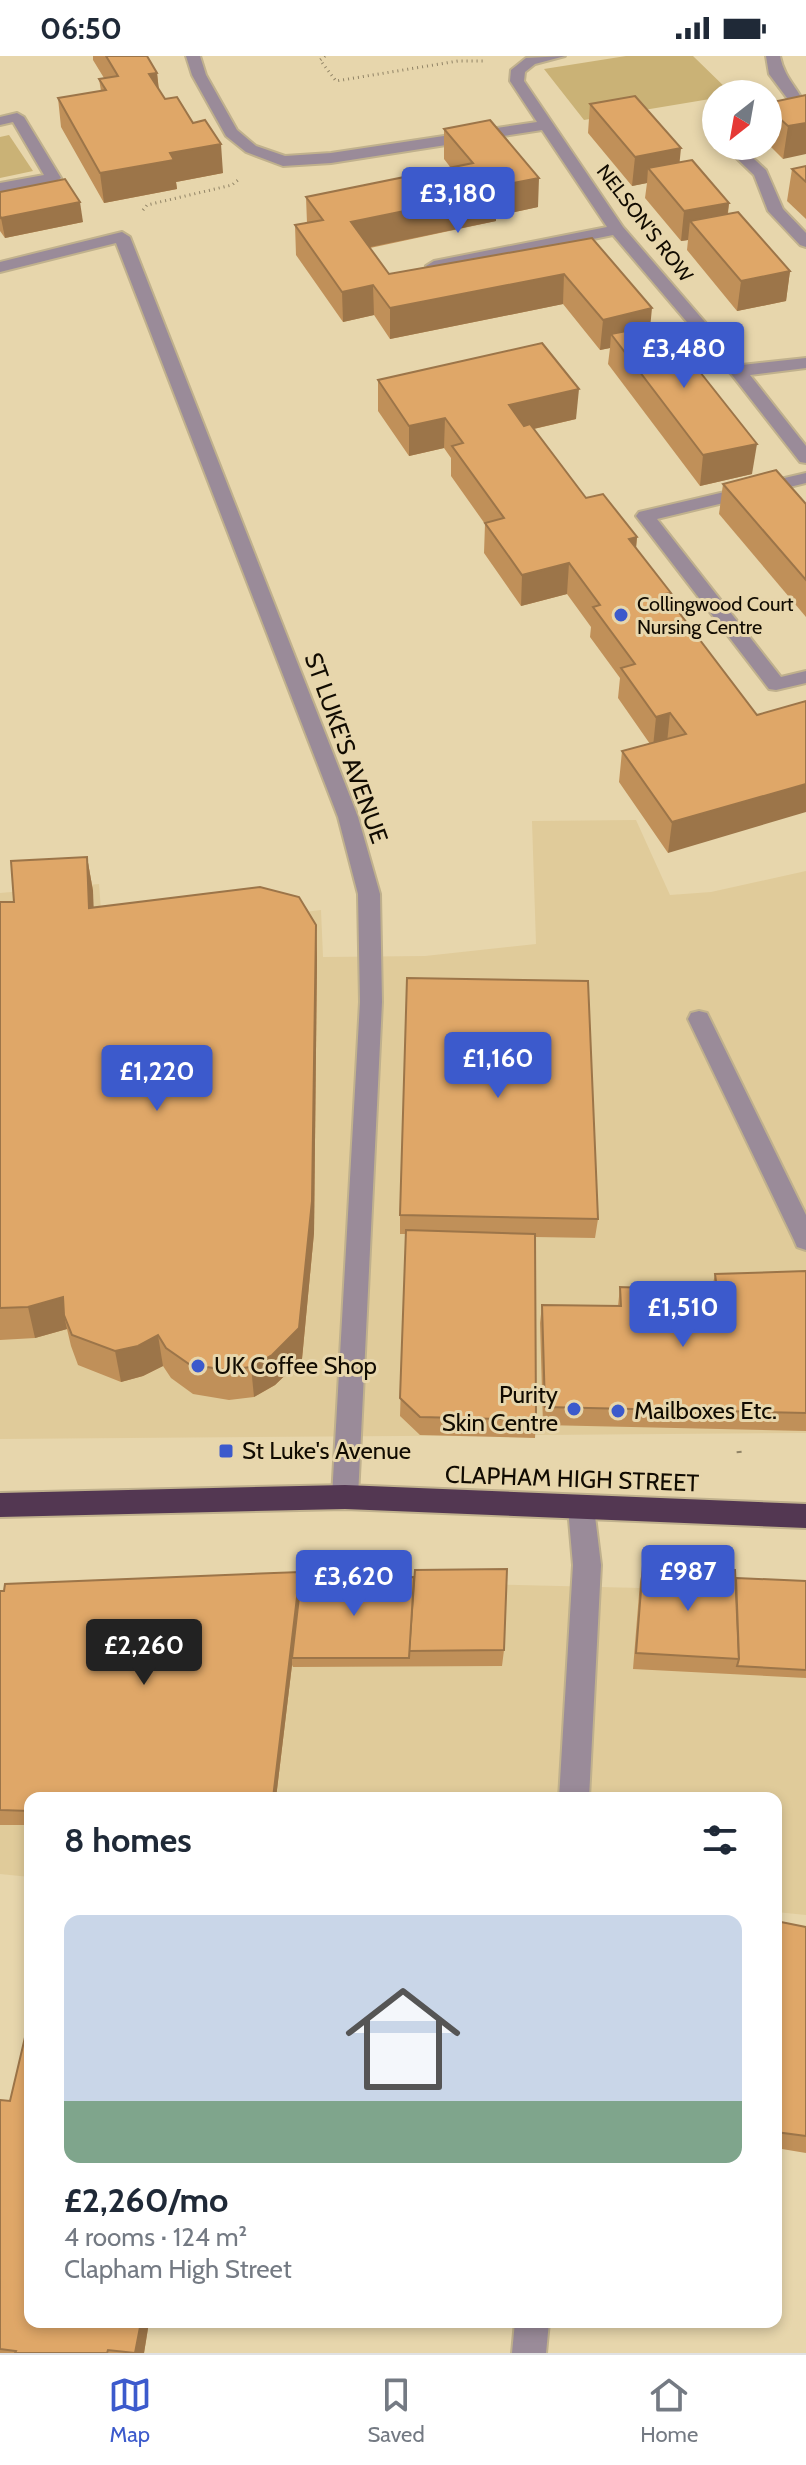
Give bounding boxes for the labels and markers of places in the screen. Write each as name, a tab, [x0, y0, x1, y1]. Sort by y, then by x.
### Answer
pin: £3,180	[393, 167, 523, 235]
pin: £3,480	[619, 322, 749, 390]
place label: Collingwood Court Nursing Centre	[637, 592, 794, 639]
marker: Collingwood Court Nursing Centre	[612, 606, 630, 624]
pin: £1,160	[433, 1032, 563, 1100]
pin: £1,220	[92, 1045, 222, 1113]
pin: £1,510	[618, 1281, 748, 1349]
place label: UK Coffee Shop	[214, 1351, 377, 1380]
marker: UK Coffee Shop	[189, 1357, 207, 1375]
place label: Purity Skin Centre	[442, 1380, 558, 1437]
place label: Mailboxes Etc.	[634, 1396, 777, 1425]
marker: Purity Skin Centre	[565, 1400, 583, 1418]
marker: Mailboxes Etc.	[609, 1402, 627, 1420]
place label: St Luke's Avenue	[242, 1436, 411, 1465]
marker: St Luke's Avenue	[217, 1442, 235, 1460]
pin: £987	[641, 1545, 735, 1613]
pin: £3,620	[289, 1550, 419, 1618]
pin: £2,260	[79, 1619, 209, 1687]

